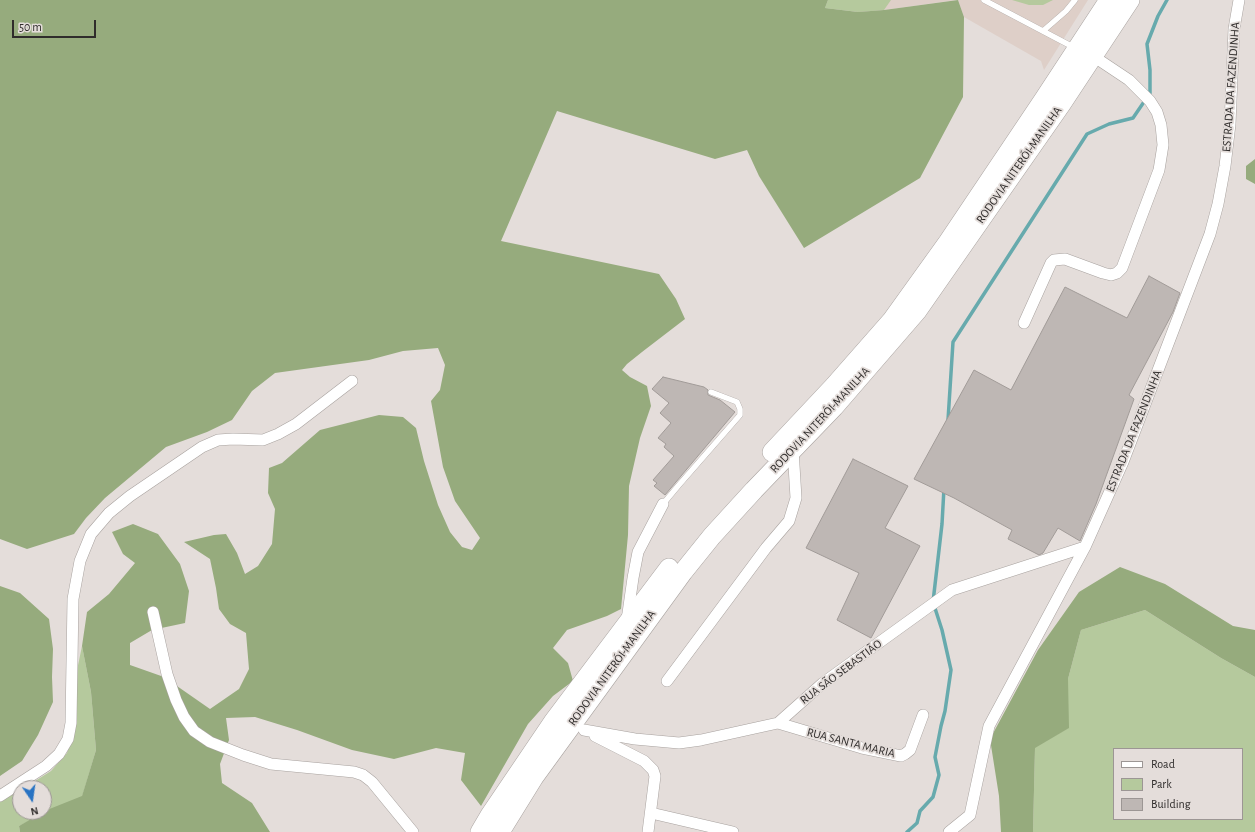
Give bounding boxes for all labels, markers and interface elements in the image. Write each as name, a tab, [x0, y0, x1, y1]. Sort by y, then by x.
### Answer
scale bar	[14, 12, 98, 38]
text: 50 m	[19, 21, 42, 33]
street label: ESTRADA DA FAZENDINHA	[1219, 22, 1243, 152]
street label: RODOVIA NITERÓI-MANILHA	[973, 104, 1065, 226]
street label: RODOVIA NITERÓI-MANILHA	[767, 364, 873, 476]
street label: ESTRADA DA FAZENDINHA	[1103, 368, 1165, 494]
street label: RODOVIA NITERÓI-MANILHA	[565, 607, 659, 729]
street label: RUA SÃO SEBASTIÃO	[797, 637, 885, 707]
street label: RUA SANTA MARIA	[805, 725, 897, 761]
legend	[1113, 748, 1243, 820]
text: Road	[1151, 758, 1175, 770]
text: Park	[1151, 778, 1172, 790]
north arrow	[12, 780, 52, 820]
text: Building	[1151, 798, 1191, 810]
text: N	[30, 805, 40, 817]

